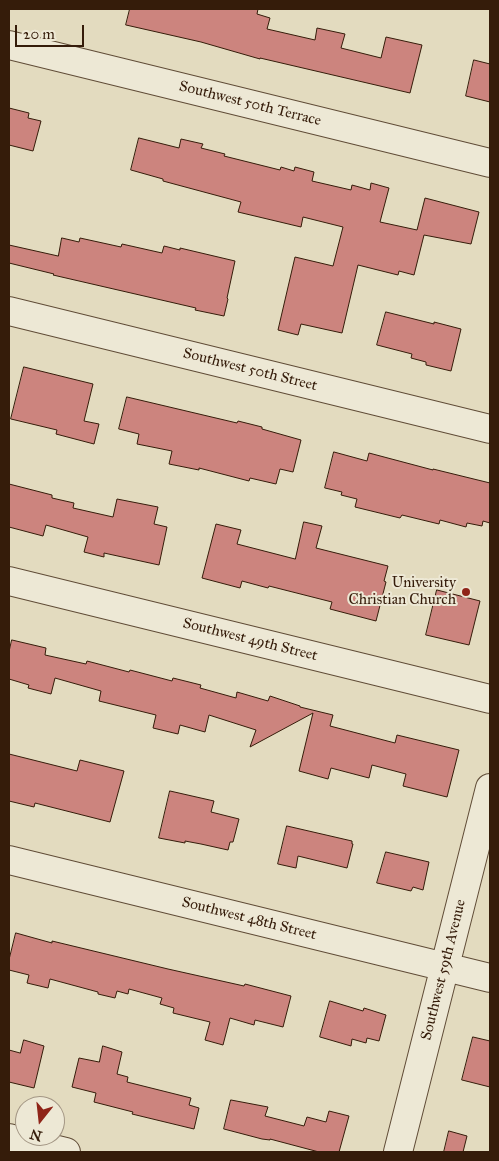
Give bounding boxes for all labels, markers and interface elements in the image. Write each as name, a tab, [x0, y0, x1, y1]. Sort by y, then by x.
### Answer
scale bar	[18, 15, 86, 47]
text: 20 m	[23, 25, 55, 43]
street label: Southwest 50th Terrace	[177, 78, 323, 130]
street label: Southwest 50th Street	[181, 345, 319, 395]
place label: University Christian Church	[348, 574, 456, 609]
marker: University Christian Church	[460, 586, 472, 598]
street label: Southwest 49th Street	[181, 615, 319, 665]
street label: Southwest 48th Street	[180, 894, 318, 944]
street label: Southwest 59th Avenue	[418, 898, 470, 1042]
north arrow	[15, 1096, 65, 1146]
text: N	[28, 1125, 44, 1145]

